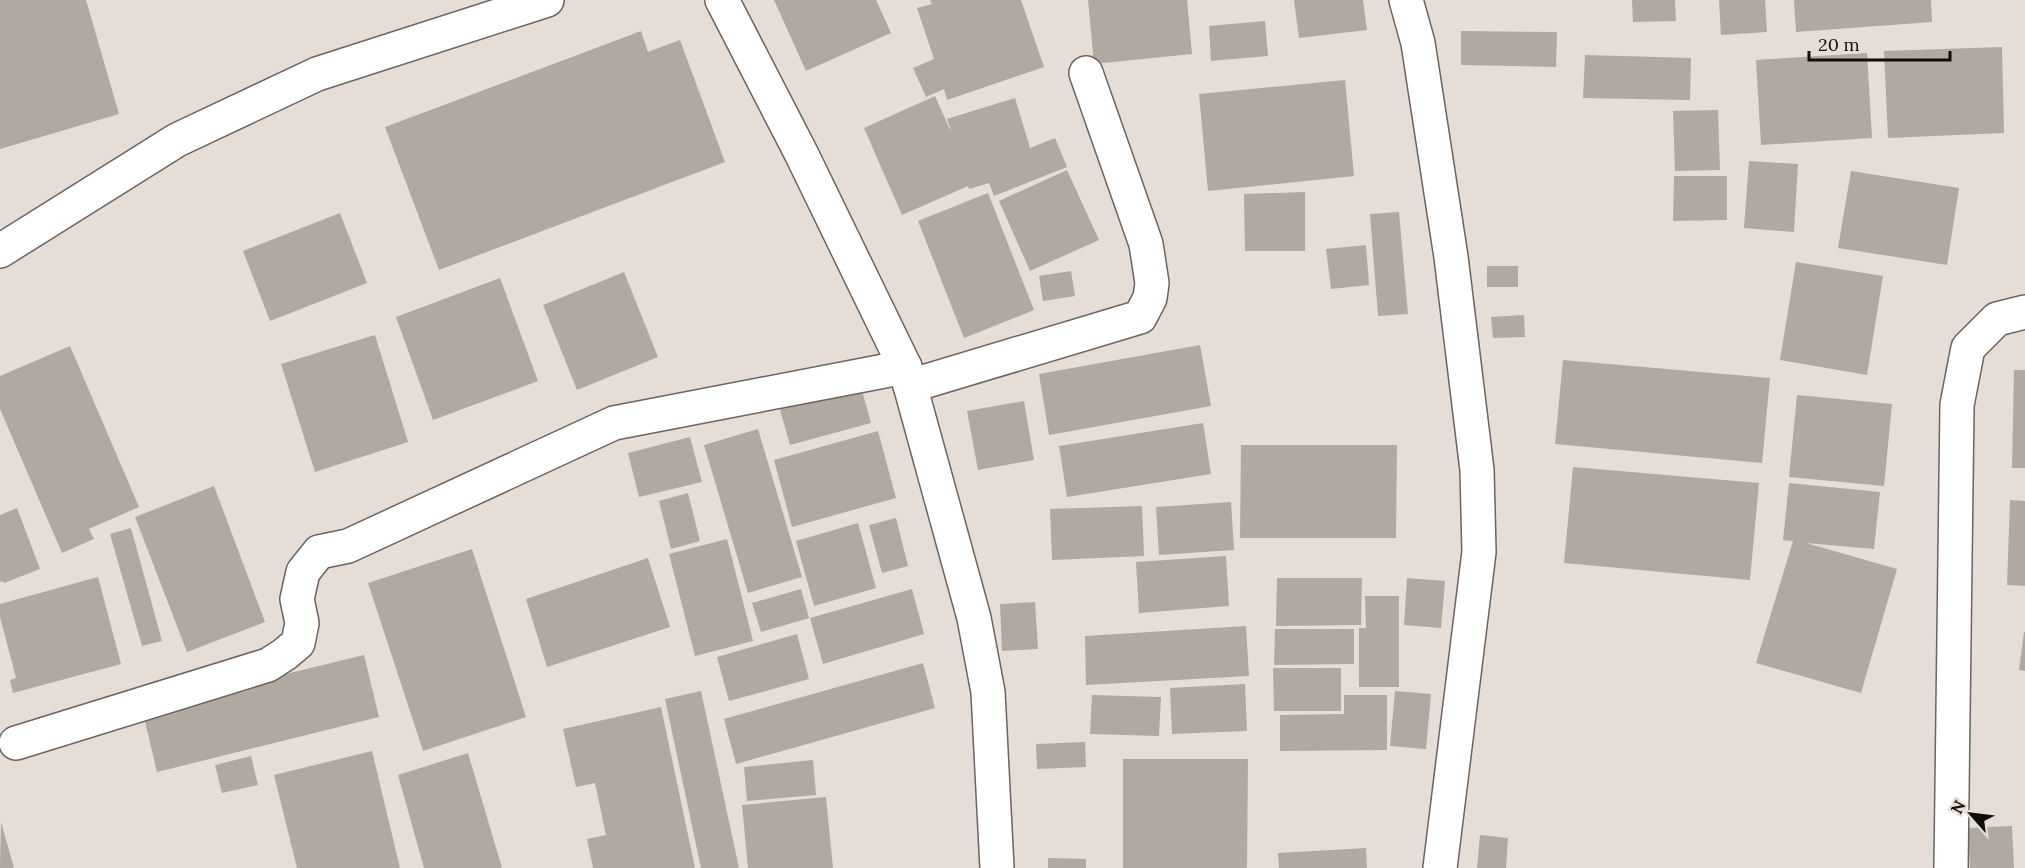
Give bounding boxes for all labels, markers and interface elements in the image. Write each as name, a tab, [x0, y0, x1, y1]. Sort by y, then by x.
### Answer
scale bar	[1809, 24, 1950, 62]
text: 20 m	[1818, 33, 1860, 56]
north arrow	[1941, 784, 2001, 844]
text: N	[1946, 797, 1969, 817]

